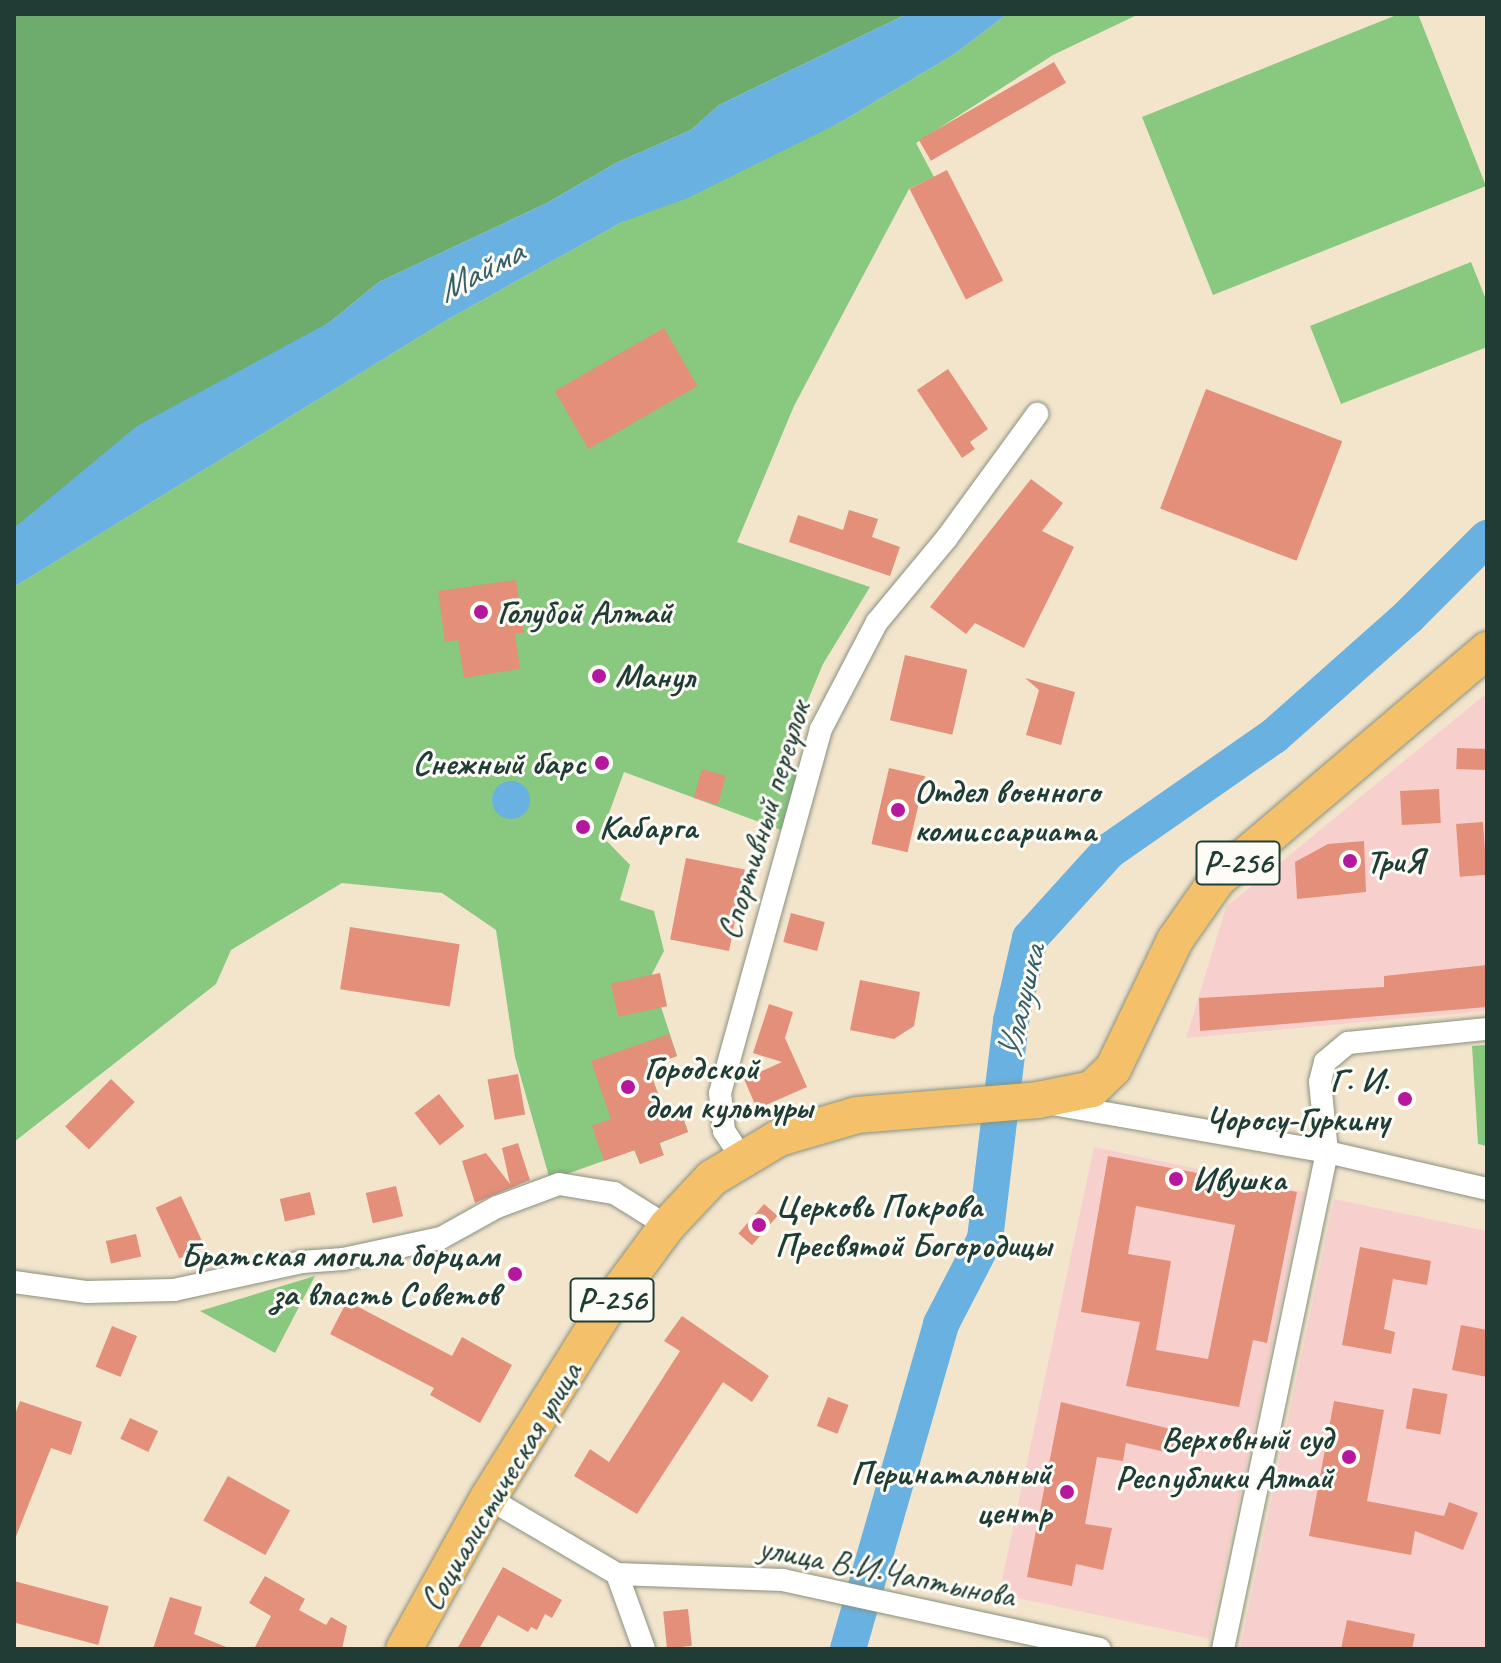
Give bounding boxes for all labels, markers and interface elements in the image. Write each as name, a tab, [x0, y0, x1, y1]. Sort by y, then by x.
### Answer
water label: Майма	[430, 231, 530, 311]
place label: Голубой Алтай	[497, 592, 672, 632]
marker: Голубой Алтай	[472, 603, 490, 621]
place label: Манул	[615, 656, 695, 696]
marker: Манул	[590, 667, 608, 685]
street label: Спортивный переулок	[707, 696, 819, 944]
place label: Снежный барс	[413, 743, 586, 783]
marker: Снежный барс	[593, 754, 611, 772]
place label: Отдел военного комиссариата	[914, 770, 1096, 850]
marker: Отдел военного комиссариата	[889, 801, 907, 819]
place label: Кабарга	[599, 807, 697, 847]
marker: Кабарга	[574, 818, 592, 836]
road number: Р-256	[1194, 835, 1282, 891]
place label: ТриЯ	[1366, 841, 1424, 881]
marker: ТриЯ	[1341, 852, 1359, 870]
water label: Улалушка	[987, 941, 1055, 1065]
place label: Городской дом культуры	[644, 1047, 812, 1126]
place label: Г. И. Чоросу-Гуркину	[1204, 1059, 1389, 1138]
marker: Городской дом культуры	[619, 1078, 637, 1096]
marker: Г. И. Чоросу-Гуркину	[1396, 1090, 1414, 1108]
place label: Ивушка	[1192, 1159, 1286, 1199]
marker: Ивушка	[1167, 1170, 1185, 1188]
place label: Церковь Покрова Пресвятой Богородицы	[775, 1185, 1051, 1264]
marker: Церковь Покрова Пресвятой Богородицы	[750, 1216, 768, 1234]
place label: Братская могила борцам за власть Советов	[186, 1234, 499, 1314]
marker: Братская могила борцам за власть Советов	[506, 1265, 524, 1283]
road number: Р-256	[568, 1272, 656, 1328]
street label: Социалистическая улица	[409, 1353, 591, 1619]
place label: Верховный суд Республики Алтай	[1111, 1417, 1333, 1496]
marker: Верховный суд Республики Алтай	[1340, 1448, 1358, 1466]
place label: Перинатальный центр	[851, 1452, 1051, 1532]
marker: Перинатальный центр	[1058, 1483, 1076, 1501]
street label: улица В.И.Чаптынова	[755, 1526, 1019, 1616]

